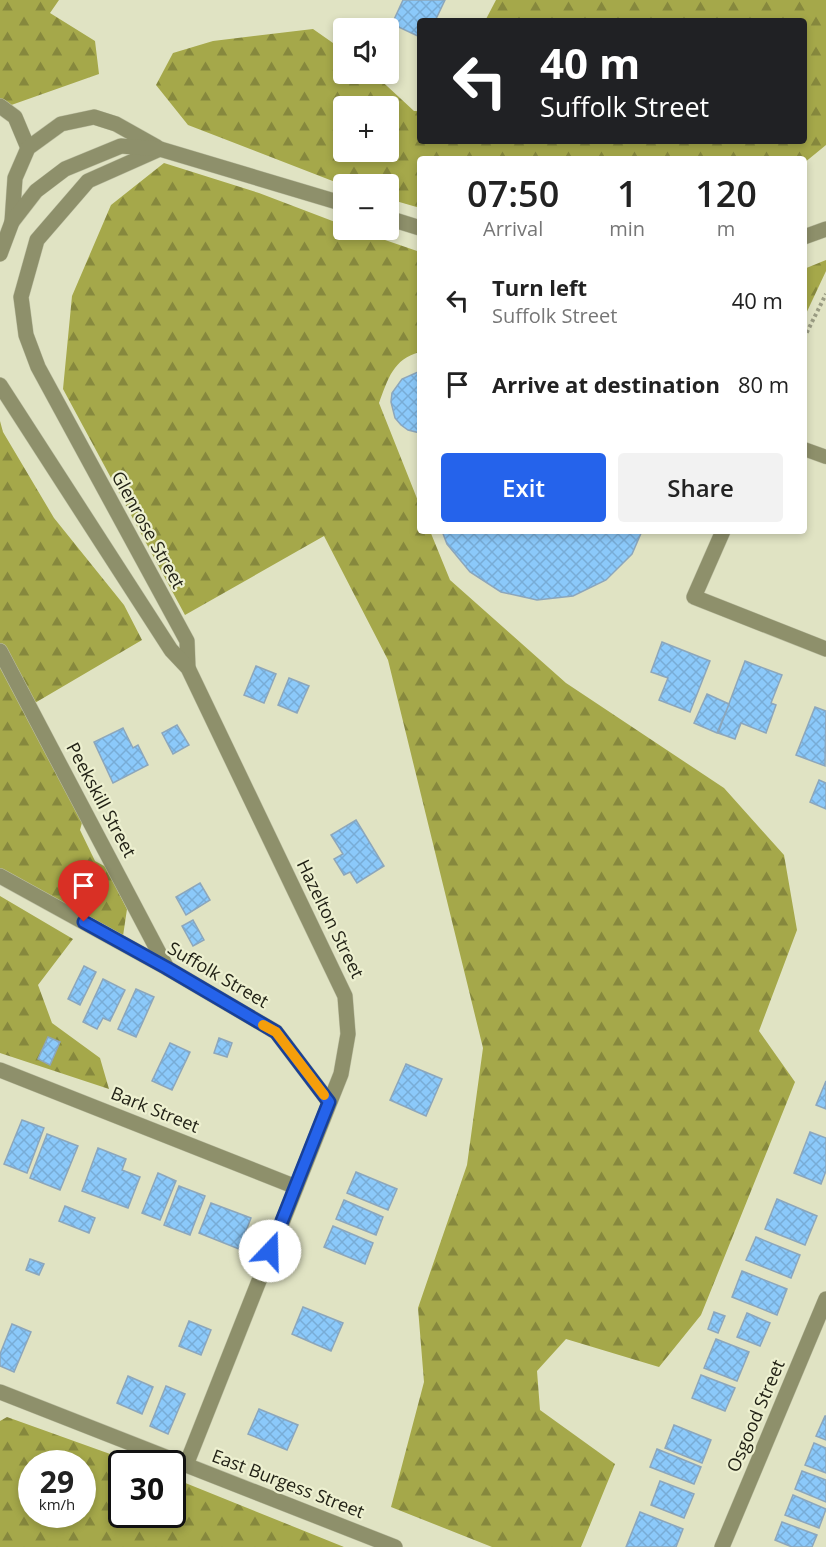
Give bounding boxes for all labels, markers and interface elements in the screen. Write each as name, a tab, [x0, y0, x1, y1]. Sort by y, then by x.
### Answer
map controls	[333, 18, 399, 240]
button: sound	[333, 18, 399, 84]
text: 40 m	[540, 34, 640, 91]
icon: left	[441, 42, 519, 120]
text: Suffolk Street	[540, 88, 709, 125]
button: +	[333, 96, 399, 162]
text: 07:50	[467, 169, 559, 218]
text: 1	[617, 169, 638, 218]
text: 120	[695, 169, 757, 218]
button: −	[333, 174, 399, 240]
text: Arrival	[483, 215, 543, 242]
text: min	[609, 215, 645, 242]
text: m	[717, 215, 735, 242]
text: Turn left	[492, 272, 587, 302]
icon: left	[441, 284, 474, 317]
text: 40 m	[732, 285, 783, 315]
text: Suffolk Street	[492, 302, 617, 329]
icon: arrive	[441, 368, 474, 401]
text: Arrive at destination	[492, 369, 720, 399]
text: 80 m	[738, 369, 789, 399]
button: Exit	[441, 453, 606, 522]
button: Share	[618, 453, 783, 522]
street label: Glenrose Street	[107, 467, 191, 592]
street label: Peekskill Street	[61, 738, 142, 861]
street label: Hazelton Street	[292, 855, 370, 982]
pin	[58, 860, 109, 922]
icon: arrive	[67, 869, 100, 902]
street label: Suffolk Street	[164, 936, 273, 1013]
street label: Bark Street	[108, 1080, 203, 1138]
position arrow	[238, 1219, 302, 1283]
street label: Osgood Street	[721, 1356, 790, 1476]
street label: East Burgess Street	[209, 1443, 368, 1523]
speed limit sign: 30	[108, 1450, 186, 1528]
text: 29	[40, 1461, 74, 1502]
text: km/h	[39, 1494, 75, 1514]

